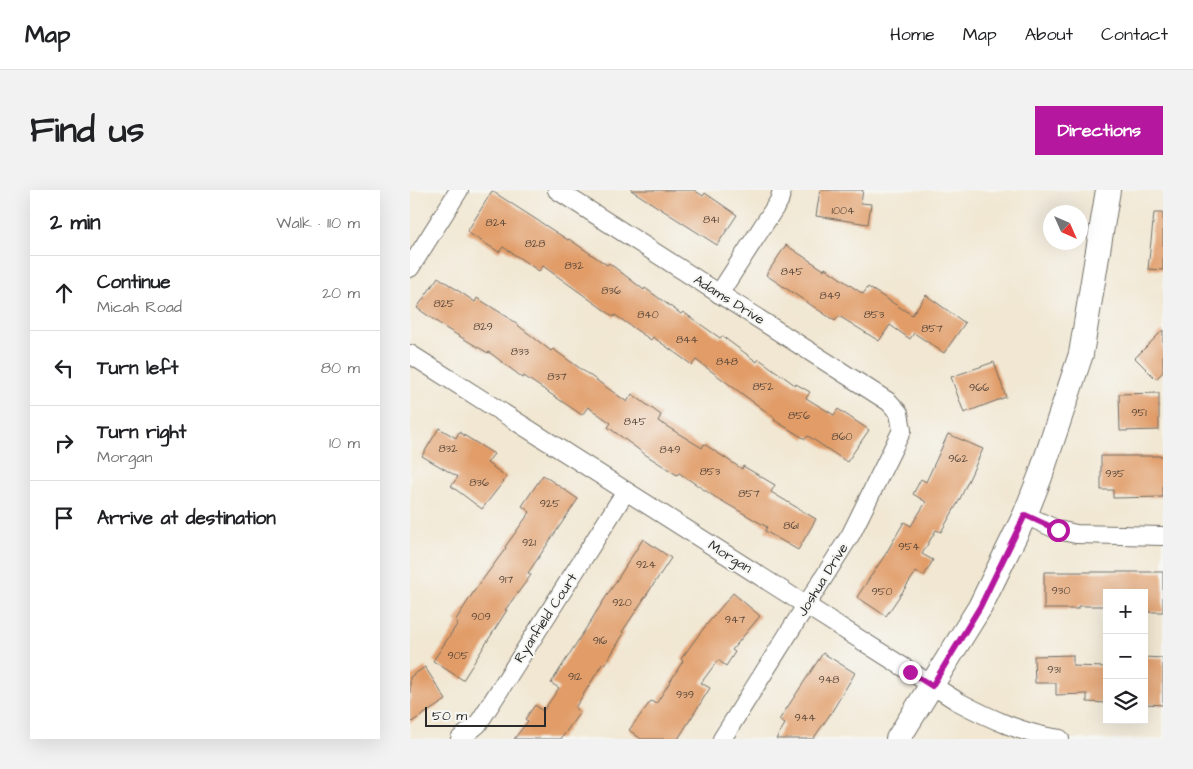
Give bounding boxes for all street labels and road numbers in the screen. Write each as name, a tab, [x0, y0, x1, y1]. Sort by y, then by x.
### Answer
street label: Adams Drive	[690, 270, 769, 330]
street label: Morgan	[704, 536, 756, 578]
street label: Joshua Drive	[793, 539, 854, 620]
street label: Ryanfield Court	[510, 569, 583, 667]

